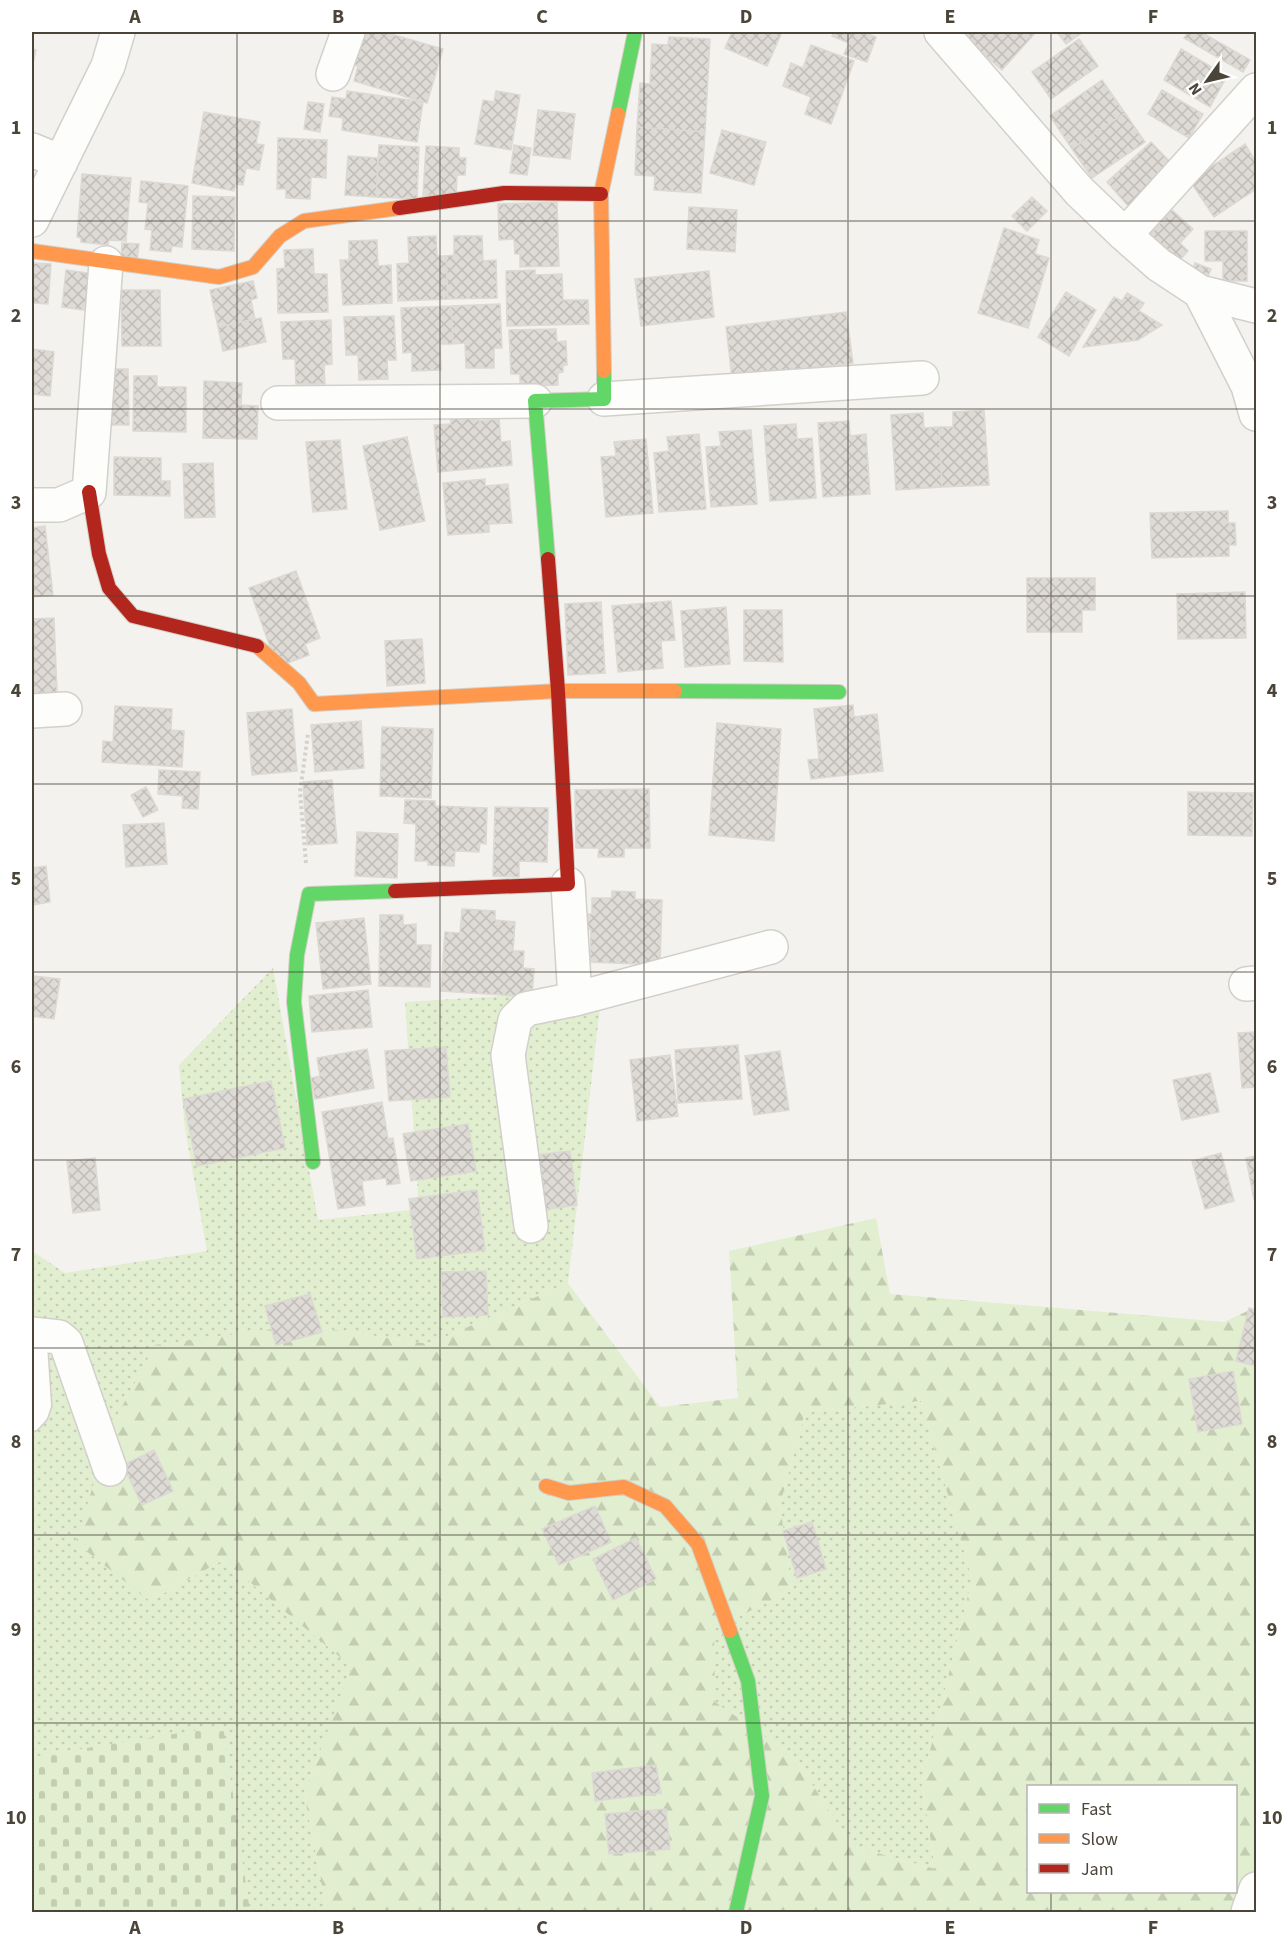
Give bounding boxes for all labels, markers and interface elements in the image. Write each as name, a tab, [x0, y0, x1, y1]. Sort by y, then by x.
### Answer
text: A	[128, 3, 141, 31]
text: B	[332, 3, 344, 31]
text: C	[536, 3, 548, 31]
text: D	[740, 3, 752, 31]
text: E	[945, 3, 955, 31]
text: F	[1148, 3, 1158, 31]
north arrow	[1177, 51, 1237, 111]
text: N	[1183, 78, 1207, 99]
text: 1	[11, 114, 21, 142]
text: 1	[1267, 114, 1277, 142]
text: 2	[11, 302, 21, 330]
text: 2	[1267, 302, 1277, 330]
text: 3	[11, 489, 21, 517]
text: 3	[1267, 489, 1277, 517]
text: 4	[11, 677, 22, 705]
text: 4	[1267, 677, 1278, 705]
text: 5	[11, 865, 21, 893]
text: 5	[1267, 865, 1277, 893]
text: 6	[11, 1053, 21, 1081]
text: 6	[1267, 1053, 1277, 1081]
text: 7	[11, 1241, 21, 1269]
text: 7	[1267, 1241, 1277, 1269]
text: 8	[11, 1428, 21, 1456]
text: 8	[1267, 1428, 1277, 1456]
text: 9	[11, 1616, 21, 1644]
text: 9	[1267, 1616, 1277, 1644]
legend	[1027, 1785, 1237, 1893]
text: Fast	[1081, 1797, 1112, 1822]
text: 10	[5, 1804, 27, 1832]
text: 10	[1261, 1804, 1283, 1832]
text: Slow	[1081, 1827, 1118, 1852]
text: Jam	[1081, 1857, 1114, 1882]
text: A	[128, 1914, 141, 1942]
text: B	[332, 1914, 344, 1942]
text: C	[536, 1914, 548, 1942]
text: D	[740, 1914, 752, 1942]
text: E	[945, 1914, 955, 1942]
text: F	[1148, 1914, 1158, 1942]

